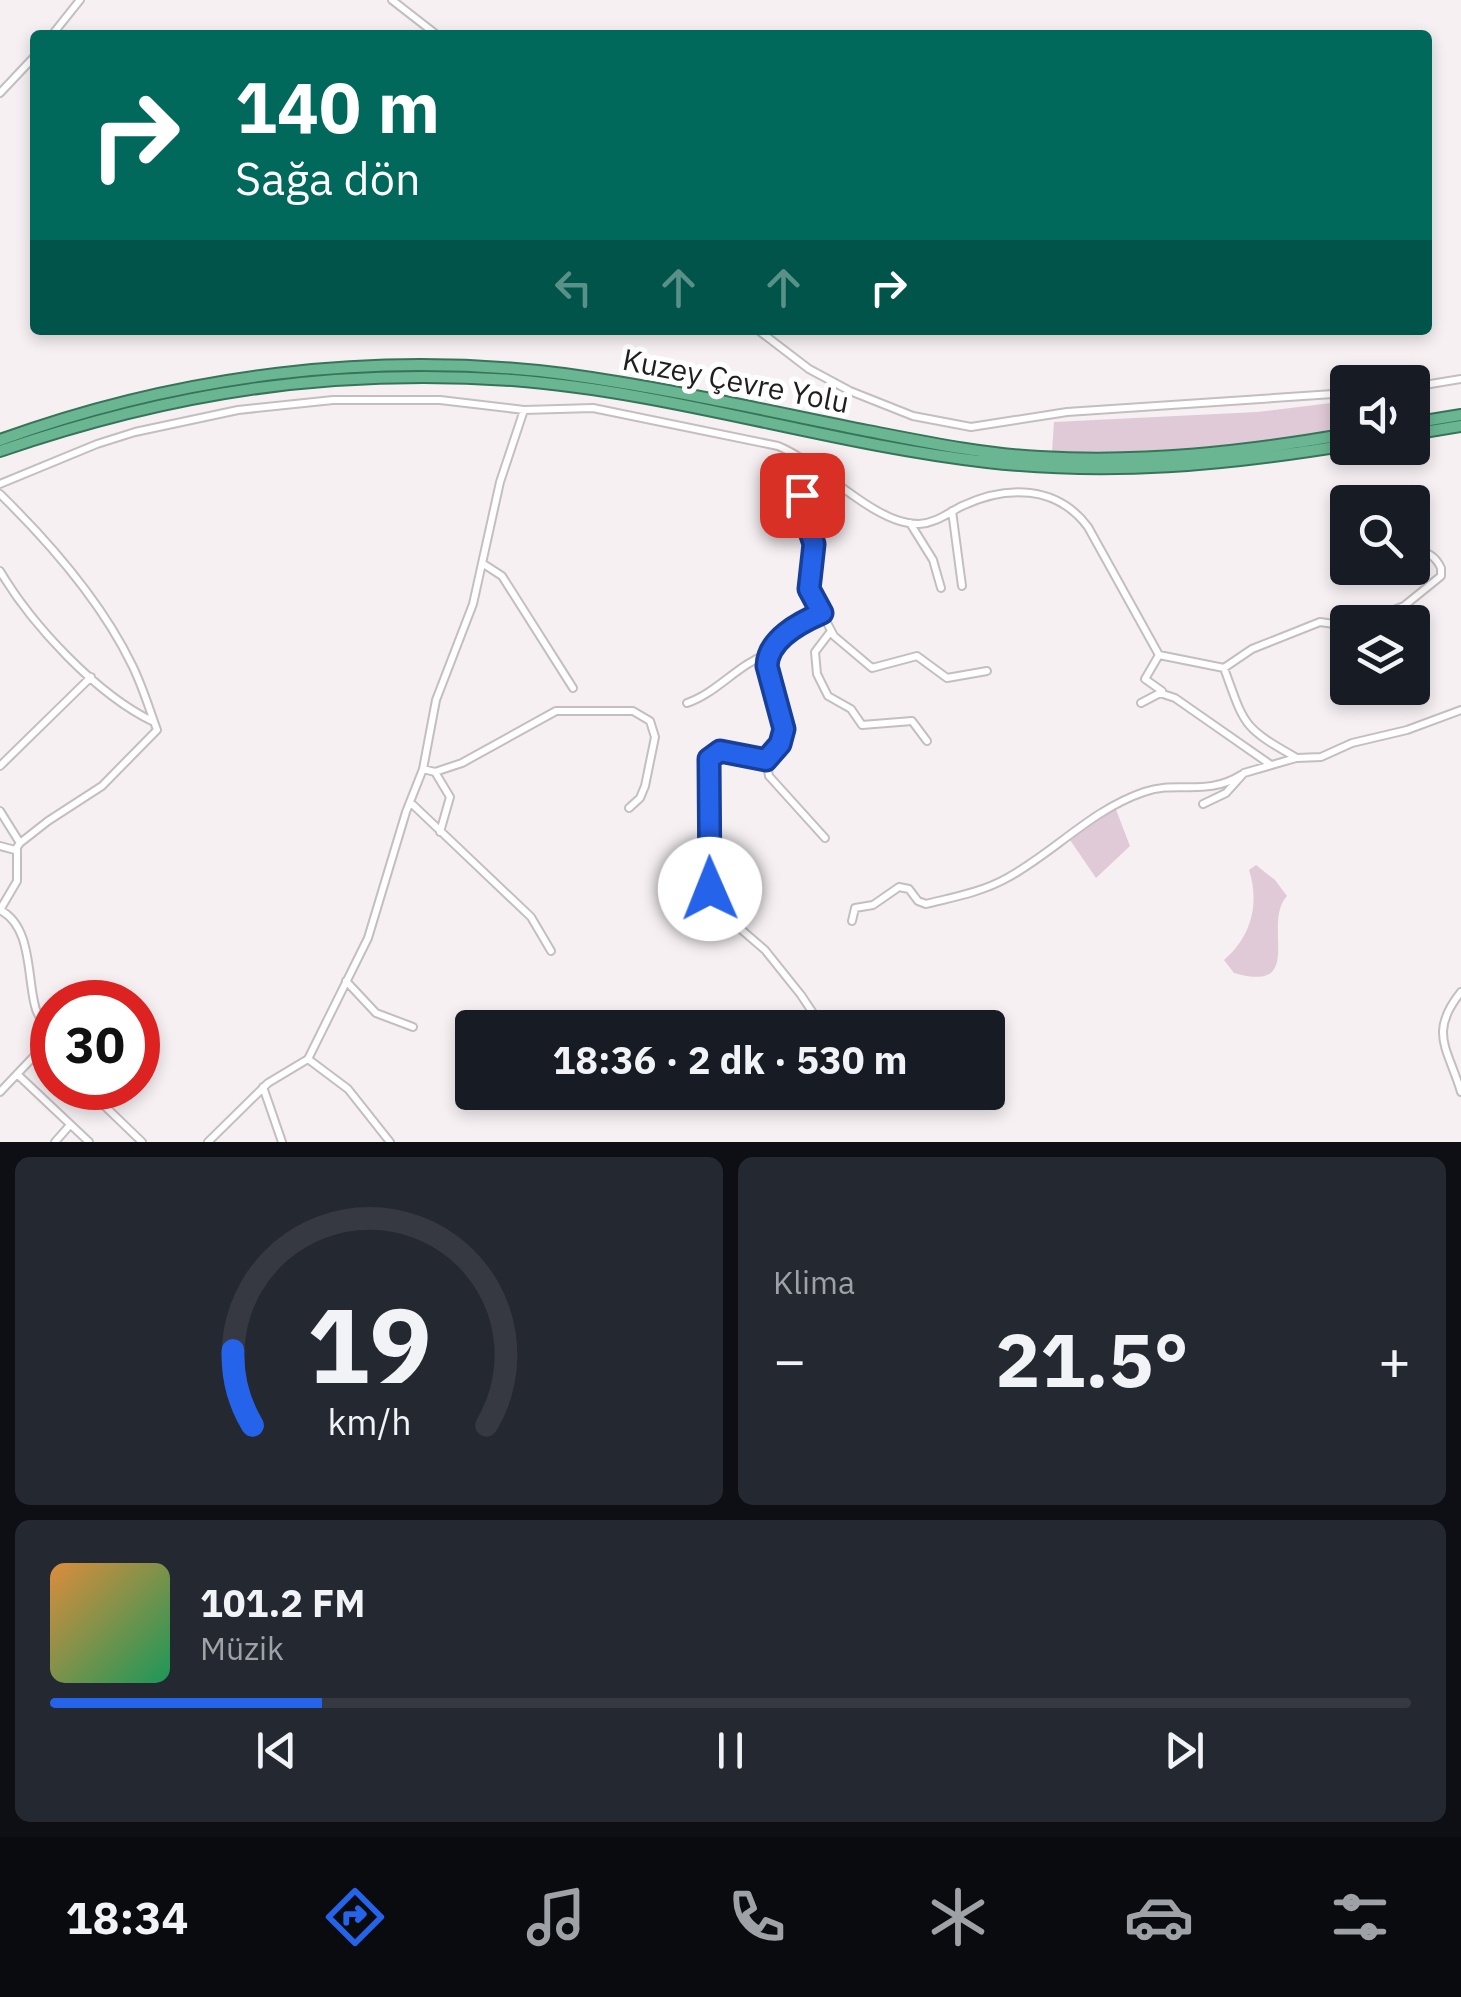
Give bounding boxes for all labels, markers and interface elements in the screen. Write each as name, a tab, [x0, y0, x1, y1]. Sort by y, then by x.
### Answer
text: 140 m	[235, 61, 440, 152]
icon: right	[70, 70, 200, 200]
text: Sağa dön	[235, 149, 420, 207]
icon: left	[546, 260, 601, 315]
icon: ahead	[651, 260, 706, 315]
icon: ahead	[756, 260, 811, 315]
icon: right	[861, 260, 916, 315]
street label: Kuzey Çevre Yolu	[619, 339, 853, 421]
map controls	[1330, 365, 1430, 705]
button: sound	[1330, 365, 1430, 465]
pin	[760, 453, 845, 538]
icon: arrive	[775, 468, 830, 523]
button: search	[1330, 485, 1430, 585]
button: layers	[1330, 605, 1430, 705]
position arrow	[658, 837, 762, 941]
speed limit sign: 30	[30, 980, 160, 1110]
text: 18:36 · 2 dk · 530 m	[553, 1035, 907, 1084]
text: Klima	[773, 1261, 855, 1303]
text: 19	[307, 1276, 431, 1412]
text: 21.5°	[995, 1310, 1189, 1408]
text: −	[773, 1324, 806, 1395]
text: +	[1378, 1324, 1411, 1395]
text: km/h	[327, 1398, 411, 1445]
text: 101.2 FM	[200, 1578, 365, 1627]
text: Müzik	[200, 1627, 284, 1669]
icon: previous	[249, 1723, 304, 1778]
icon: pause	[703, 1723, 758, 1778]
icon: next	[1157, 1723, 1212, 1778]
icon: directions	[320, 1882, 390, 1952]
icon: music	[521, 1882, 591, 1952]
icon: phone	[722, 1882, 792, 1952]
icon: climate	[923, 1882, 993, 1952]
icon: car	[1124, 1882, 1194, 1952]
icon: filters	[1325, 1882, 1395, 1952]
text: 18:34	[66, 1888, 188, 1946]

